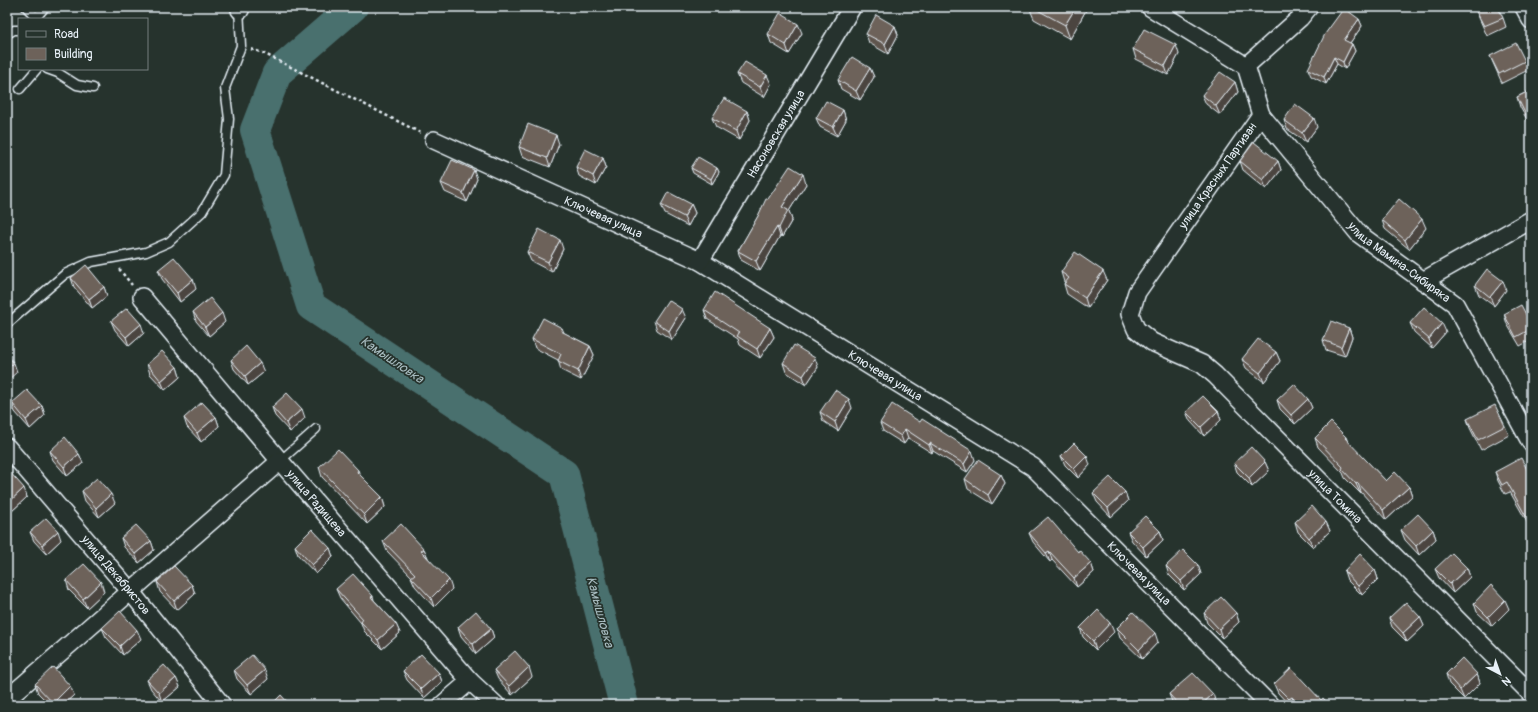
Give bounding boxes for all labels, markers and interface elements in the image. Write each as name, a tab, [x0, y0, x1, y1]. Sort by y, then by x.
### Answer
legend	[18, 18, 148, 70]
text: Road	[54, 27, 79, 42]
text: Building	[54, 47, 93, 62]
street label: Насоновская улица	[744, 87, 808, 181]
street label: улица Красных Партизан	[1175, 120, 1260, 233]
street label: Ключевая улица	[562, 193, 645, 241]
street label: улица Мамина-Сибиряка	[1344, 218, 1454, 306]
water label: Камышловка	[357, 333, 427, 387]
street label: Ключевая улица	[845, 347, 925, 404]
street label: улица Томина	[1304, 465, 1366, 527]
street label: улица Радищева	[283, 466, 350, 540]
street label: улица Декабристов	[78, 531, 154, 618]
street label: Ключевая улица	[1104, 538, 1174, 609]
water label: Камышловка	[583, 575, 617, 650]
north arrow	[1480, 654, 1520, 694]
text: N	[1499, 674, 1513, 689]

